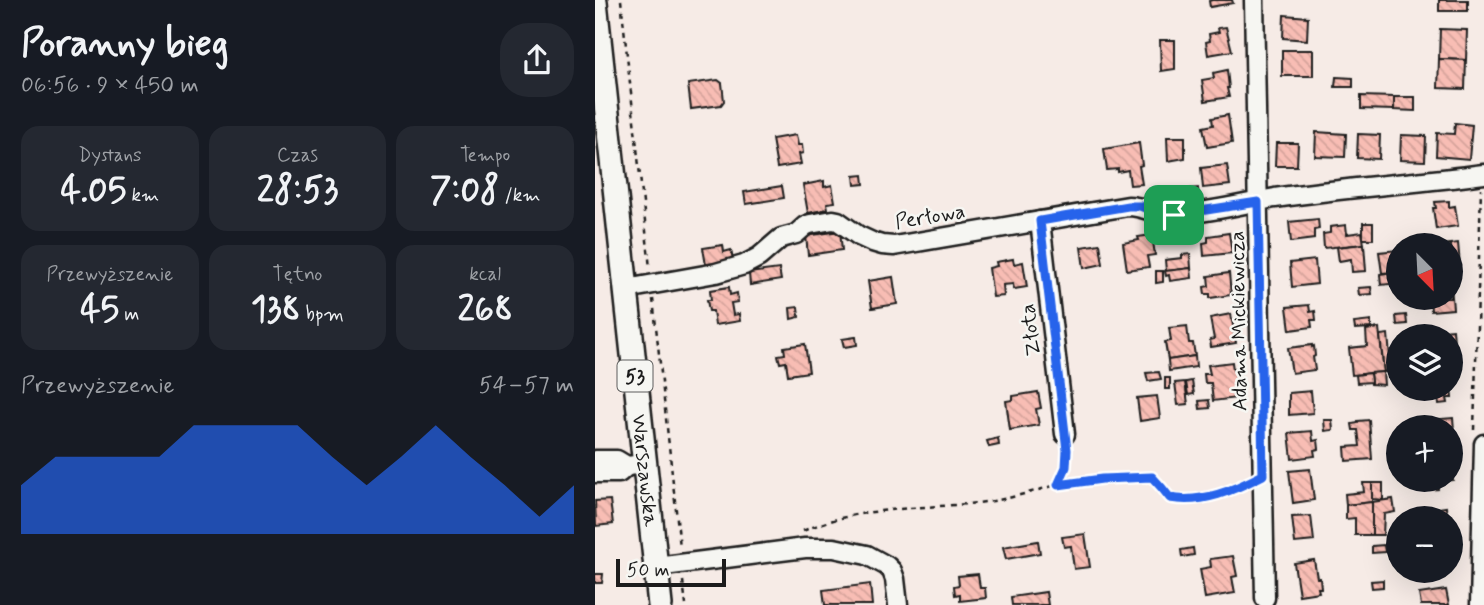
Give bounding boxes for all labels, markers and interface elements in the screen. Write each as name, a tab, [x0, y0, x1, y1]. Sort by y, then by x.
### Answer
text: Poranny bieg	[21, 20, 228, 69]
button: share	[500, 23, 574, 97]
text: 06:56 · 9 × 450 m	[21, 71, 199, 101]
text: Dystans	[78, 143, 142, 168]
text: Czas	[277, 143, 318, 168]
text: Tempo	[460, 143, 510, 168]
text: 4.05	[60, 168, 126, 214]
text: 28:53	[257, 168, 338, 214]
text: 7:08	[430, 168, 499, 214]
text: km	[126, 183, 159, 208]
text: /km	[499, 183, 540, 208]
pin	[1144, 185, 1204, 245]
icon: arrive	[1155, 196, 1193, 234]
street label: Perłowa	[893, 198, 967, 236]
street label: Adama Mickiewicza	[1223, 231, 1255, 411]
north arrow	[1386, 233, 1463, 310]
map controls	[1386, 233, 1463, 583]
text: Przewyższenie	[46, 262, 173, 287]
text: Tętno	[272, 262, 322, 287]
text: kcal	[469, 262, 501, 287]
text: 45	[80, 287, 119, 333]
text: 138	[251, 287, 300, 333]
text: 268	[457, 287, 513, 333]
text: m	[119, 302, 139, 327]
text: bpm	[300, 302, 344, 327]
street label: Złota	[1014, 302, 1048, 358]
button: layers	[1386, 324, 1463, 401]
road number: 53	[617, 360, 653, 392]
text: Przewyższenie	[21, 371, 174, 401]
text: 54–57 m	[479, 371, 574, 401]
street label: Warszawska	[625, 413, 664, 528]
button: +	[1386, 415, 1463, 492]
button: −	[1386, 506, 1463, 583]
scale bar	[616, 556, 726, 588]
text: 50 m	[627, 558, 670, 583]

